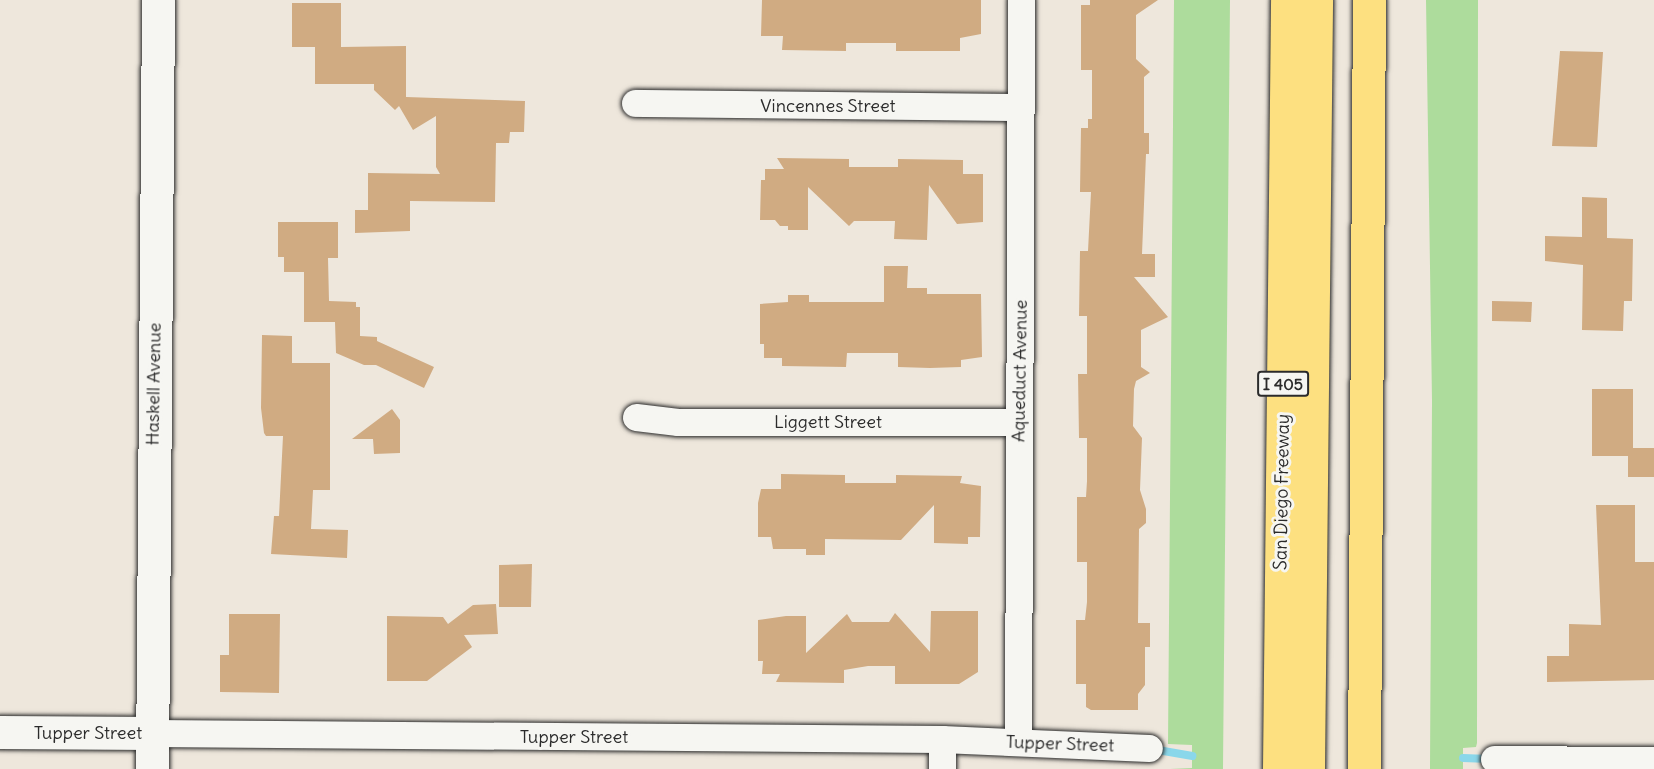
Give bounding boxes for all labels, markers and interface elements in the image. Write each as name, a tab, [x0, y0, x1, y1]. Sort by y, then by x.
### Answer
street label: Vincennes Street	[760, 95, 896, 117]
street label: Aqueduct Avenue	[1008, 300, 1032, 442]
street label: Haskell Avenue	[142, 322, 166, 446]
road number: I 405	[1256, 371, 1310, 397]
street label: Liggett Street	[774, 411, 882, 433]
street label: San Diego Freeway	[1270, 414, 1294, 570]
street label: Tupper Street	[34, 722, 142, 744]
street label: Tupper Street	[520, 726, 628, 748]
street label: Tupper Street	[1005, 731, 1115, 757]

